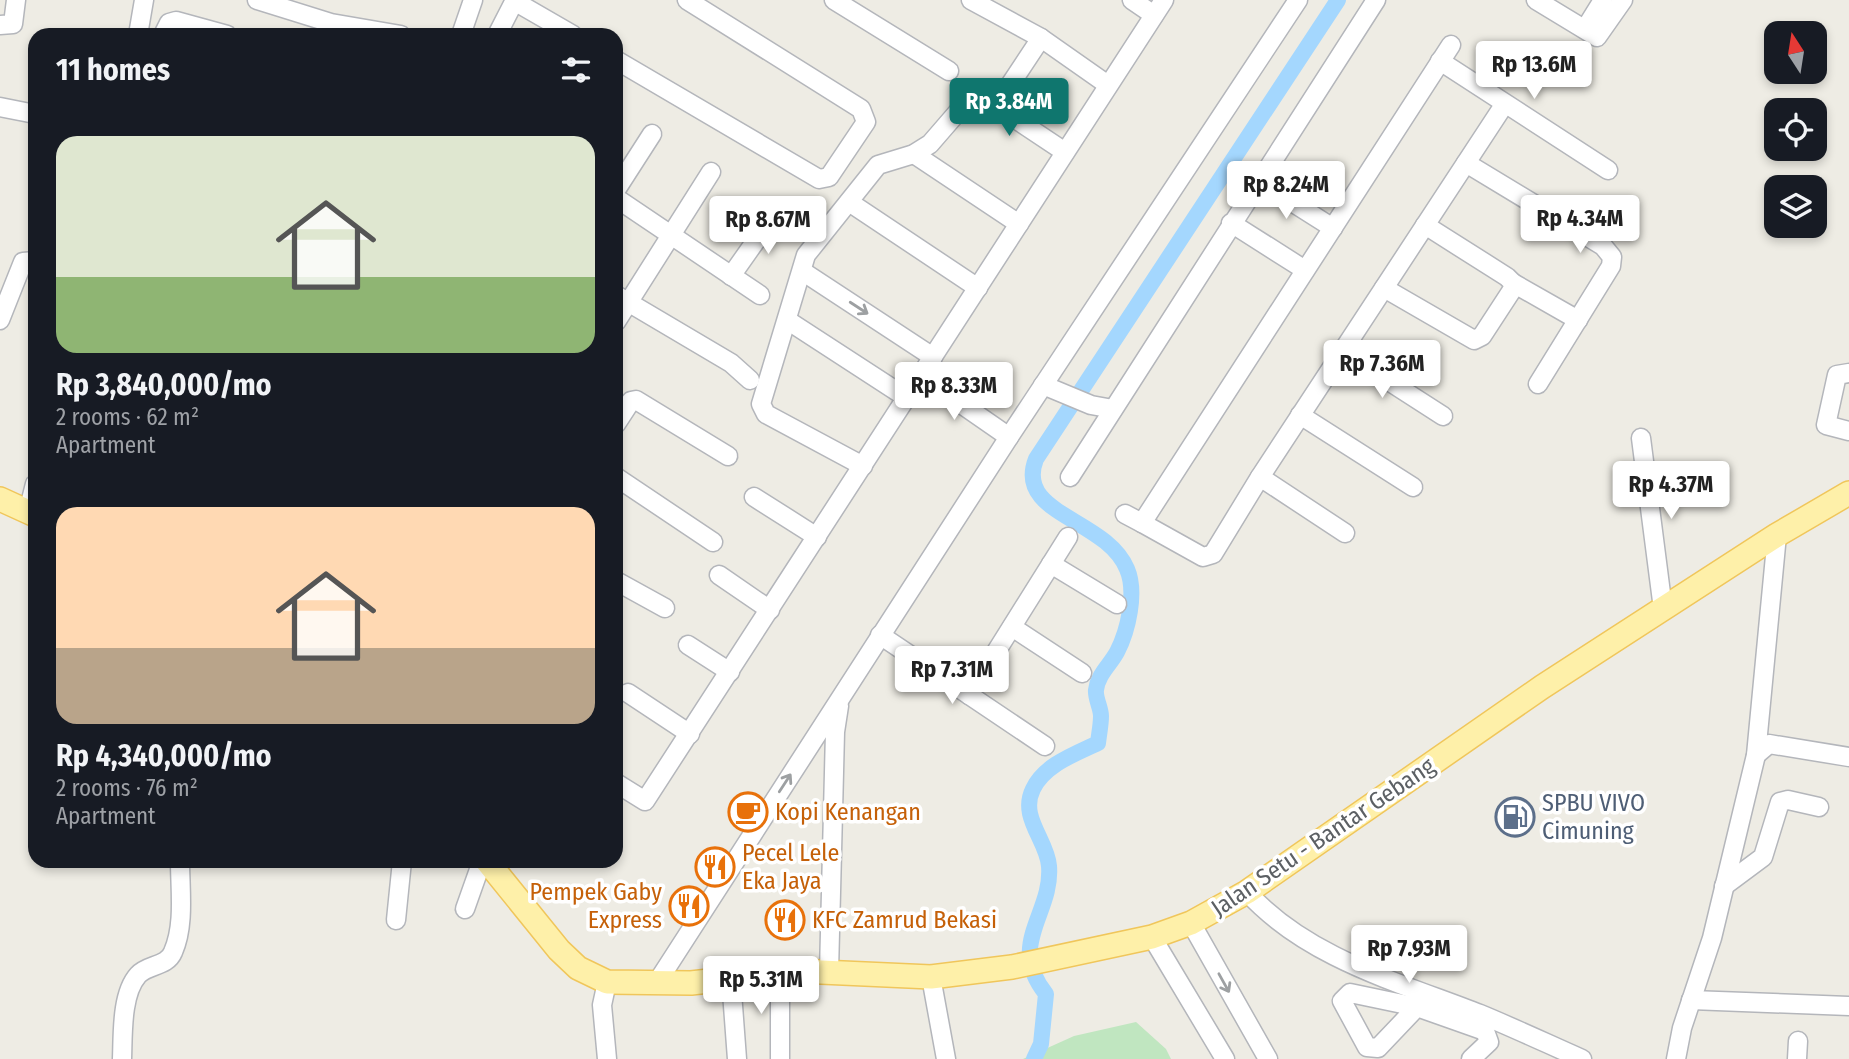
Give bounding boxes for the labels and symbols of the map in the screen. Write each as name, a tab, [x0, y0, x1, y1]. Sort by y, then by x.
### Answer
north arrow	[1764, 21, 1827, 84]
pin: Rp 13.6M	[1462, 42, 1606, 101]
pin: Rp 3.84M	[937, 78, 1081, 138]
pin: Rp 8.24M	[1214, 162, 1358, 221]
pin: Rp 8.67M	[696, 196, 840, 256]
pin: Rp 4.34M	[1508, 196, 1652, 255]
one-way arrow	[848, 301, 868, 315]
pin: Rp 7.36M	[1310, 340, 1454, 400]
pin: Rp 8.33M	[882, 362, 1026, 422]
pin: Rp 4.37M	[1599, 462, 1743, 521]
pin: Rp 7.31M	[880, 646, 1024, 706]
street label: Jalan Setu - Bantar Gebang	[1206, 751, 1441, 922]
one-way arrow	[779, 773, 793, 793]
place label: SPBU VIVO Cimuning	[1542, 789, 1645, 845]
cafe icon: Kopi Kenangan	[727, 791, 769, 833]
fuel station icon: SPBU VIVO Cimuning	[1494, 796, 1536, 838]
place label: Kopi Kenangan	[775, 798, 921, 826]
place label: Pecel Lele Eka Jaya	[742, 839, 839, 895]
restaurant icon: Pecel Lele Eka Jaya	[694, 846, 736, 888]
place label: Pempek Gaby Express	[530, 878, 662, 934]
restaurant icon: Pempek Gaby Express	[668, 885, 710, 927]
restaurant icon: KFC Zamrud Bekasi	[764, 899, 806, 941]
place label: KFC Zamrud Bekasi	[812, 906, 997, 934]
pin: Rp 7.93M	[1337, 926, 1481, 985]
pin: Rp 5.31M	[689, 956, 833, 1016]
one-way arrow	[1218, 972, 1231, 993]

